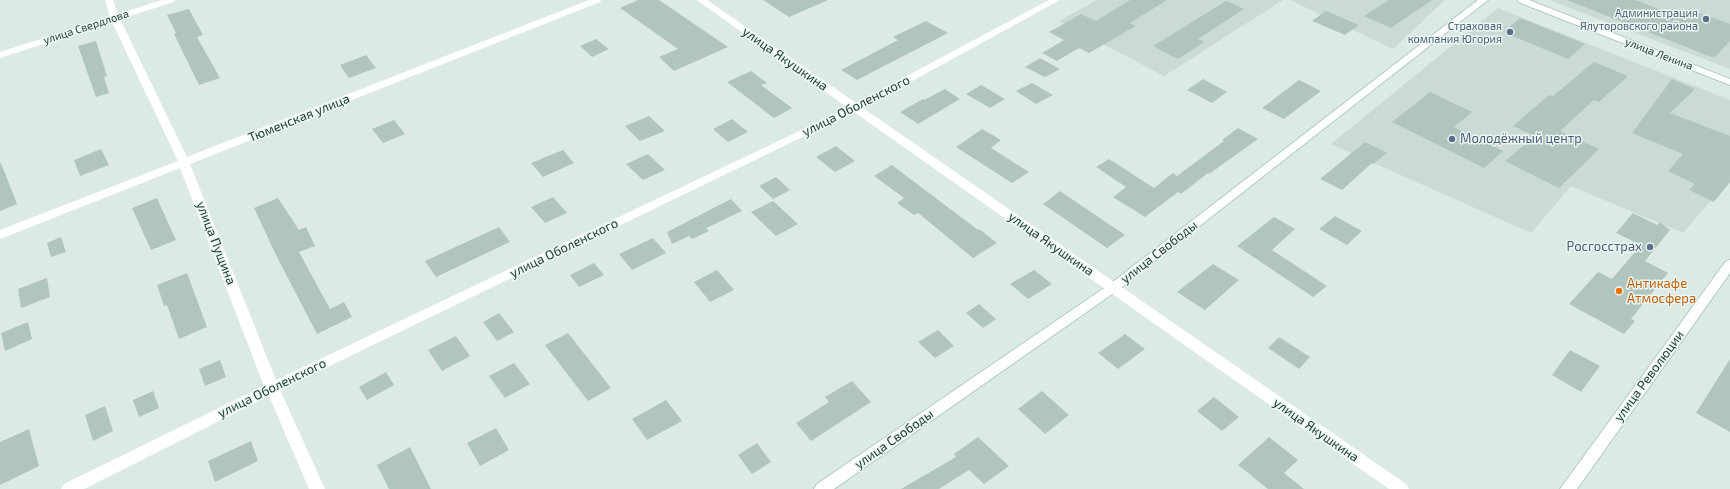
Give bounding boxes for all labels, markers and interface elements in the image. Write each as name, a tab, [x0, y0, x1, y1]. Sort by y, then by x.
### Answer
place label: Администрация Ялуторовского района	[1580, 6, 1698, 32]
street label: улица Свердлова	[42, 7, 130, 47]
marker: Администрация Ялуторовского района	[1701, 14, 1711, 24]
place label: Страховая компания Югория	[1408, 19, 1502, 45]
street label: улица Якушкина	[739, 24, 831, 94]
marker: Страховая компания Югория	[1505, 27, 1515, 37]
street label: улица Ленина	[1623, 35, 1695, 73]
street label: улица Оболенского	[800, 72, 912, 140]
street label: Тюменская улица	[246, 91, 352, 145]
place label: Молодёжный центр	[1460, 131, 1582, 147]
marker: Молодёжный центр	[1447, 134, 1457, 144]
street label: улица Пущина	[193, 199, 239, 287]
street label: улица Якушкина	[1005, 209, 1097, 279]
street label: улица Оболенского	[507, 215, 621, 281]
street label: улица Свободы	[1118, 217, 1200, 287]
place label: Росгосстрах	[1567, 239, 1642, 255]
marker: Росгосстрах	[1645, 242, 1655, 252]
place label: Антикафе Атмосфера	[1627, 276, 1696, 307]
marker: Антикафе Атмосфера	[1614, 286, 1624, 296]
street label: улица Революции	[1611, 327, 1687, 425]
street label: улица Оболенского	[215, 355, 329, 421]
street label: улица Якушкина	[1270, 395, 1362, 465]
street label: улица Свободы	[851, 406, 937, 472]

